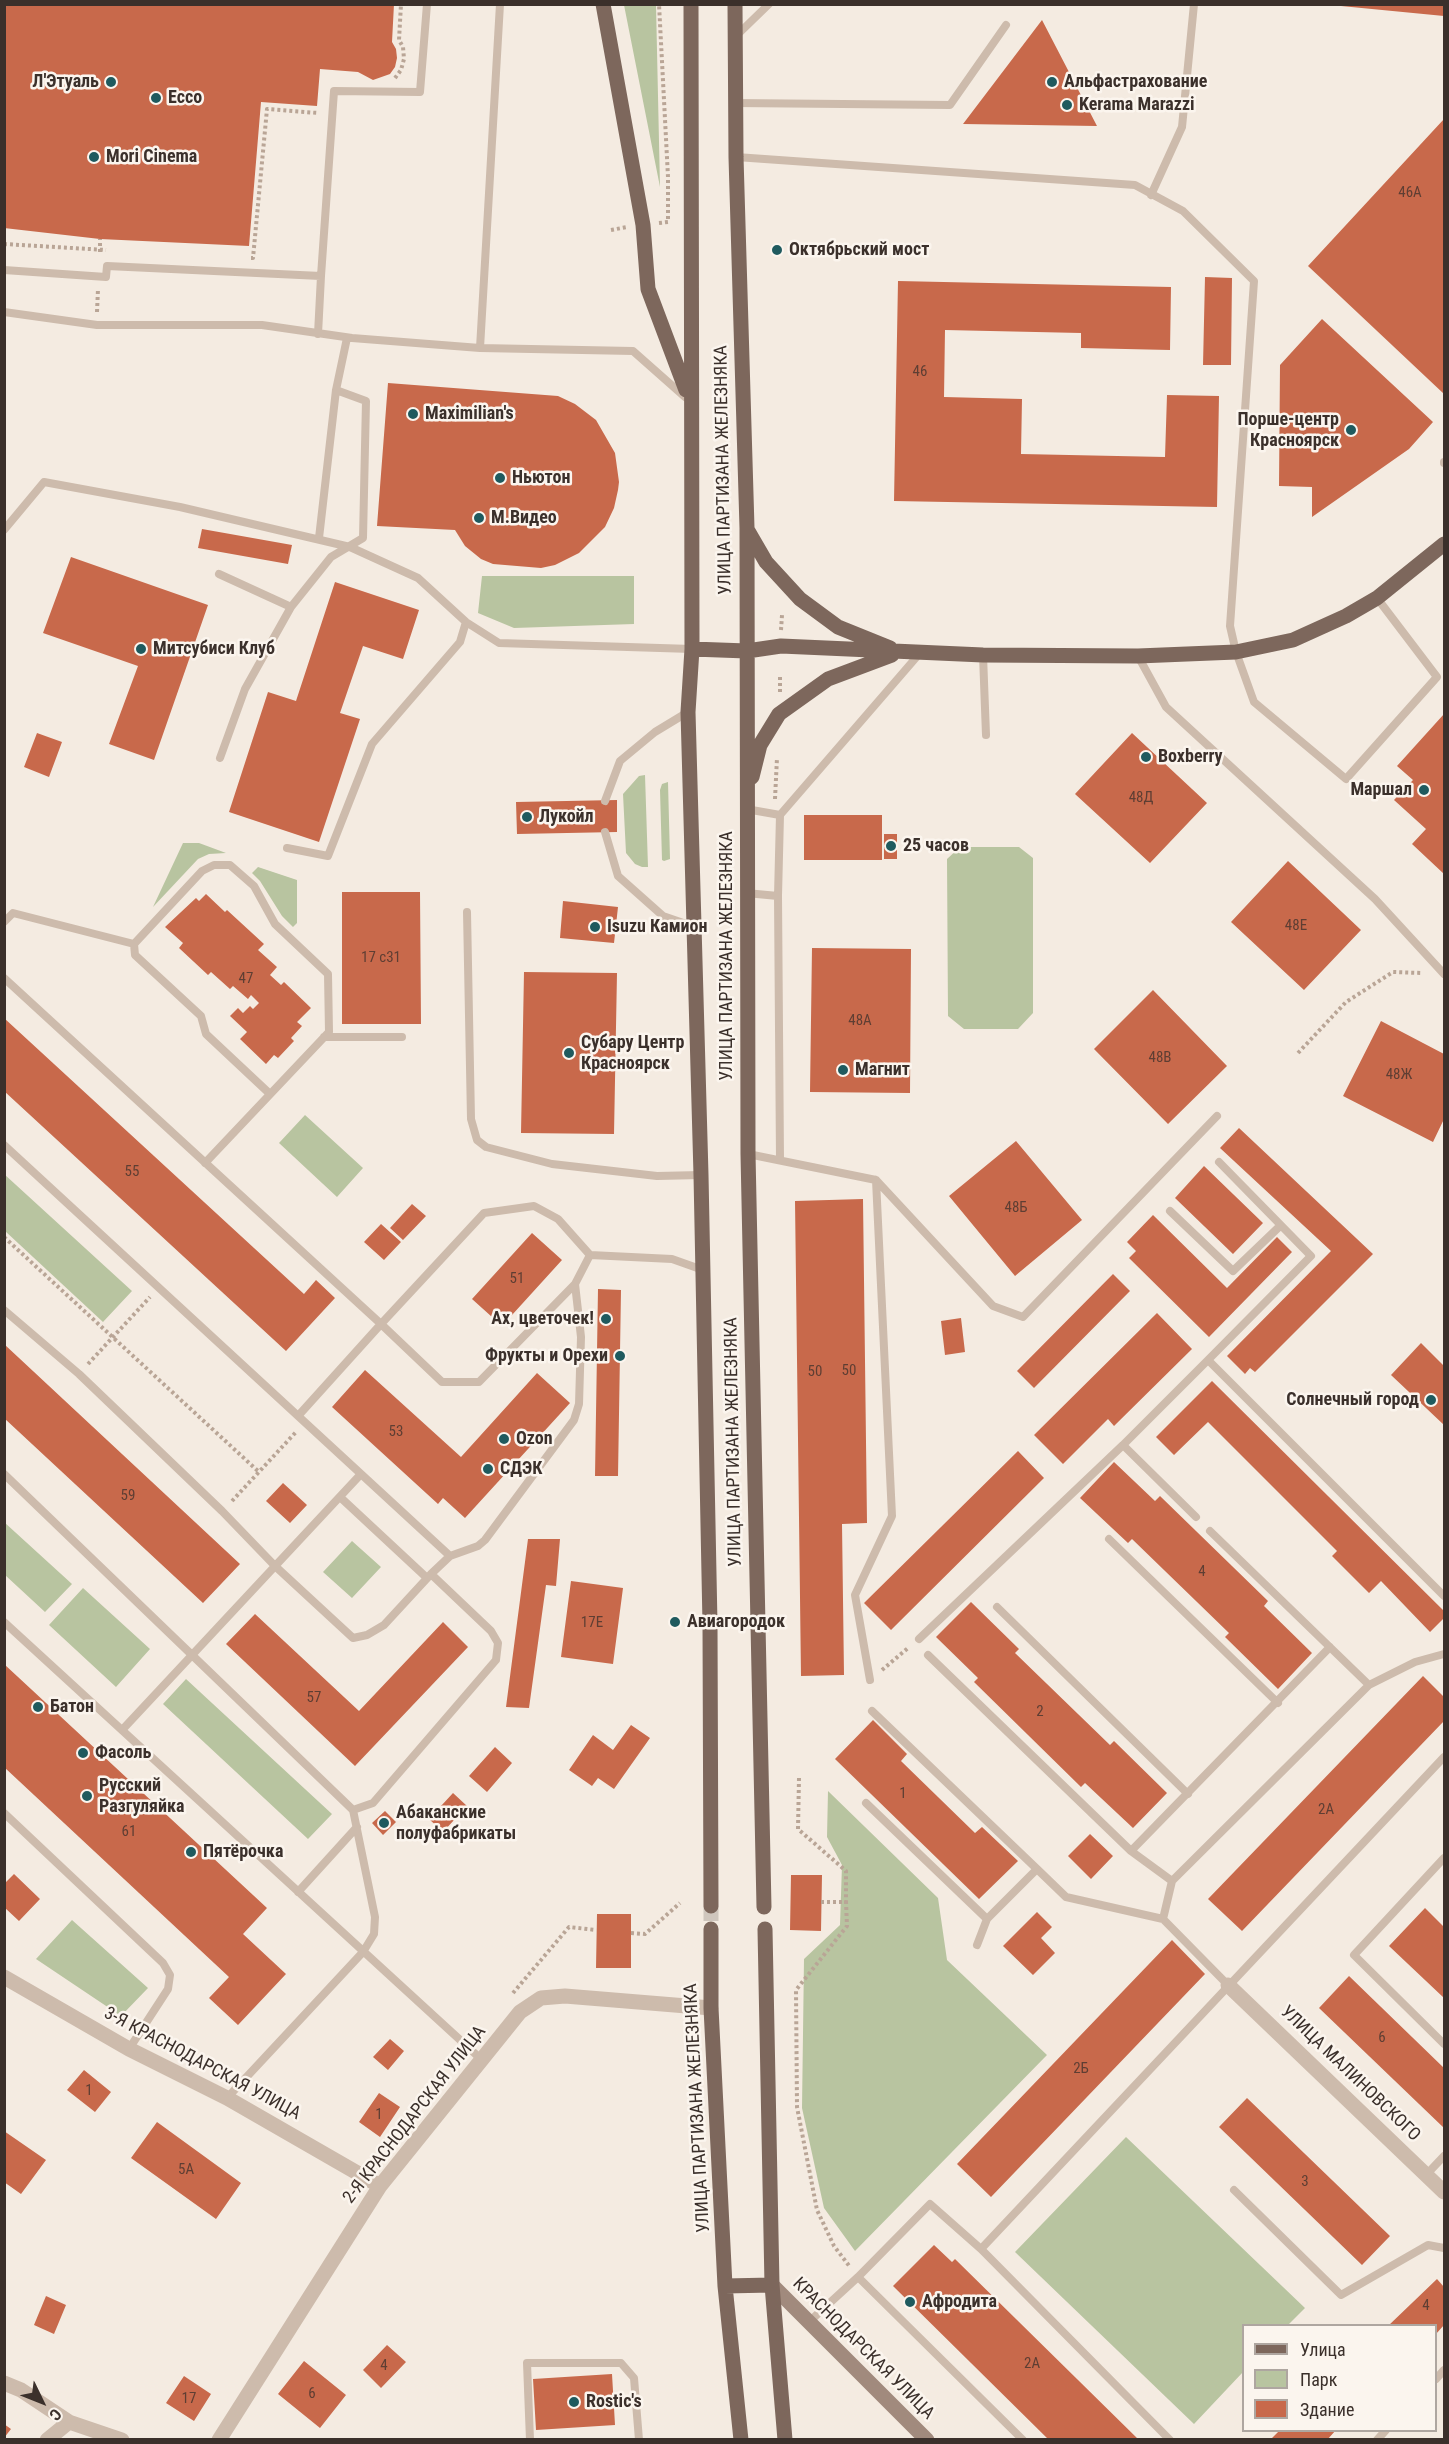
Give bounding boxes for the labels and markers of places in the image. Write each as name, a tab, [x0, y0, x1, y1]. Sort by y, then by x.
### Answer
place label: Л'Этуаль	[32, 71, 99, 93]
place label: Альфастрахование	[1064, 71, 1207, 93]
marker: Л'Этуаль	[104, 75, 118, 89]
marker: Альфастрахование	[1045, 75, 1059, 89]
place label: Ecco	[168, 87, 202, 109]
marker: Ecco	[149, 91, 163, 105]
place label: Kerama Marazzi	[1079, 94, 1195, 116]
marker: Kerama Marazzi	[1060, 98, 1074, 112]
place label: Mori Cinema	[106, 146, 197, 168]
marker: Mori Cinema	[87, 150, 101, 164]
place label: Октябрьский мост	[789, 239, 929, 261]
marker: Октябрьский мост	[770, 243, 784, 257]
place label: Maximilian's	[425, 403, 514, 425]
marker: Maximilian's	[406, 407, 420, 421]
place label: Порше-центр Красноярск	[1238, 409, 1339, 452]
marker: Порше-центр Красноярск	[1344, 423, 1358, 437]
place label: Ньютон	[512, 467, 570, 489]
marker: Ньютон	[493, 471, 507, 485]
place label: М.Видео	[491, 507, 557, 529]
marker: М.Видео	[472, 511, 486, 525]
place label: Митсубиси Клуб	[153, 638, 275, 660]
marker: Митсубиси Клуб	[134, 642, 148, 656]
place label: Boxberry	[1158, 746, 1223, 768]
marker: Boxberry	[1139, 750, 1153, 764]
place label: Маршал	[1350, 779, 1412, 801]
marker: Маршал	[1417, 783, 1431, 797]
place label: Лукойл	[539, 806, 594, 828]
marker: Лукойл	[520, 810, 534, 824]
place label: 25 часов	[903, 835, 969, 857]
marker: 25 часов	[884, 839, 898, 853]
place label: Isuzu Камион	[607, 916, 708, 938]
marker: Isuzu Камион	[588, 920, 602, 934]
place label: Субару Центр Красноярск	[581, 1032, 684, 1074]
marker: Субару Центр Красноярск	[562, 1046, 576, 1060]
place label: Магнит	[855, 1059, 910, 1081]
marker: Магнит	[836, 1063, 850, 1077]
place label: Ах, цветочек!	[491, 1308, 594, 1330]
marker: Ах, цветочек!	[599, 1312, 613, 1326]
place label: Фрукты и Орехи	[485, 1345, 608, 1367]
marker: Фрукты и Орехи	[613, 1349, 627, 1363]
place label: Солнечный город	[1286, 1389, 1419, 1411]
marker: Солнечный город	[1424, 1393, 1438, 1407]
place label: Ozon	[516, 1428, 553, 1450]
marker: Ozon	[497, 1432, 511, 1446]
place label: СДЭК	[500, 1458, 542, 1480]
marker: СДЭК	[481, 1462, 495, 1476]
place label: Авиагородок	[687, 1611, 785, 1633]
marker: Авиагородок	[668, 1615, 682, 1629]
place label: Батон	[50, 1696, 94, 1718]
marker: Батон	[31, 1700, 45, 1714]
place label: Фасоль	[95, 1742, 151, 1764]
marker: Фасоль	[76, 1746, 90, 1760]
place label: Русский Разгуляйка	[99, 1775, 185, 1818]
marker: Русский Разгуляйка	[80, 1789, 94, 1803]
place label: Абаканские полуфабрикаты	[396, 1802, 516, 1844]
marker: Абаканские полуфабрикаты	[377, 1816, 391, 1830]
place label: Пятёрочка	[203, 1841, 283, 1863]
marker: Пятёрочка	[184, 1845, 198, 1859]
place label: Афродита	[922, 2291, 997, 2313]
marker: Афродита	[903, 2295, 917, 2309]
place label: Rostic's	[586, 2391, 642, 2413]
marker: Rostic's	[567, 2395, 581, 2409]

